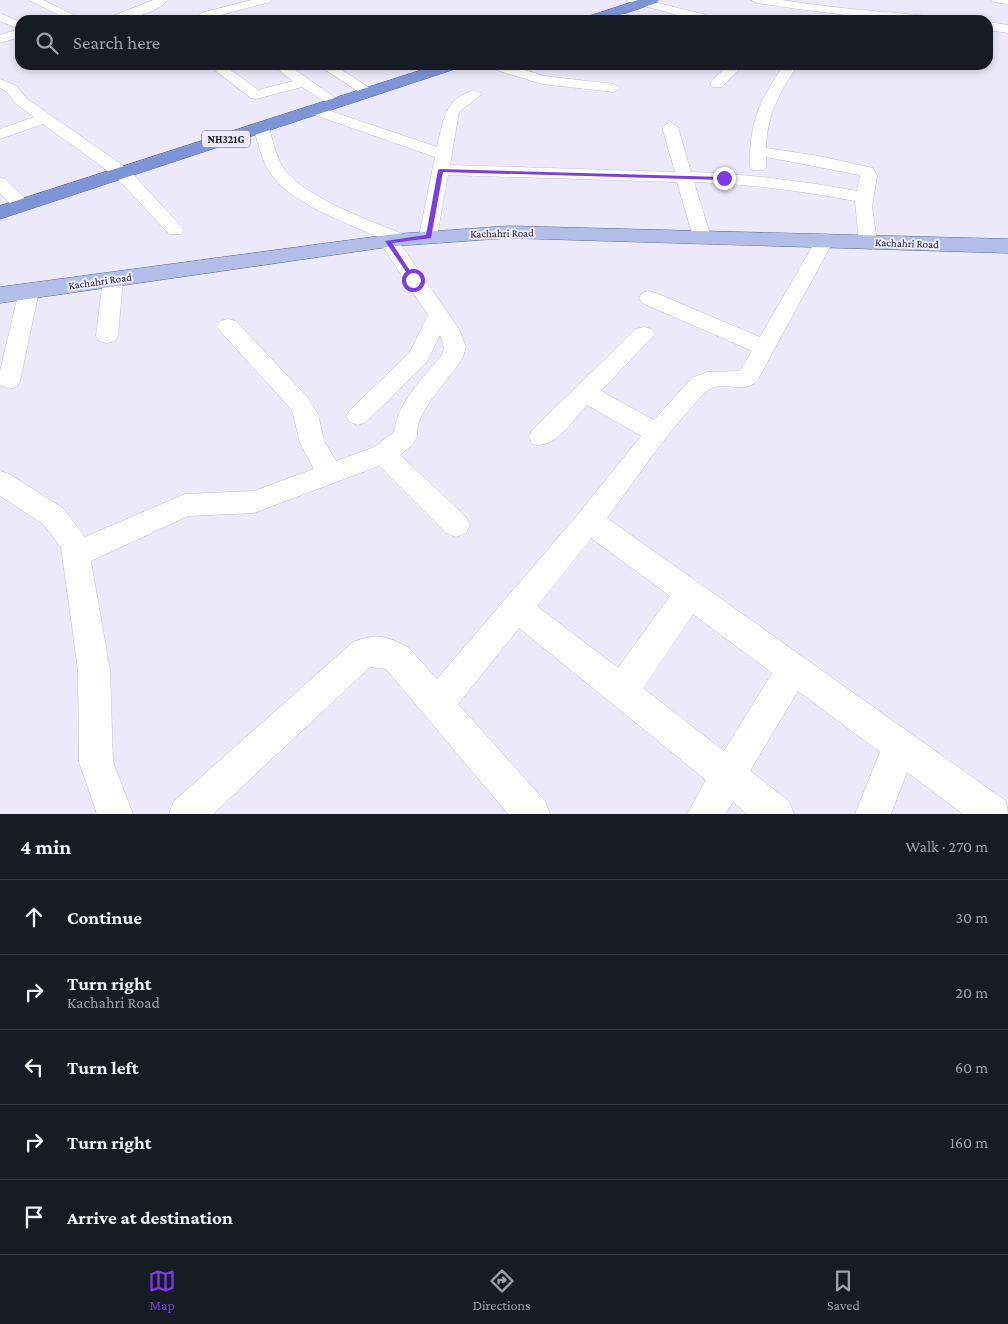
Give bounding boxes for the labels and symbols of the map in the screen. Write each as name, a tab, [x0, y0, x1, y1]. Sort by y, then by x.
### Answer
road number: NH321G	[202, 130, 250, 148]
route end	[713, 167, 736, 190]
street label: Kachahri Road	[470, 226, 534, 240]
street label: Kachahri Road	[875, 236, 939, 250]
route start	[402, 269, 425, 292]
street label: Kachahri Road	[68, 271, 133, 291]

